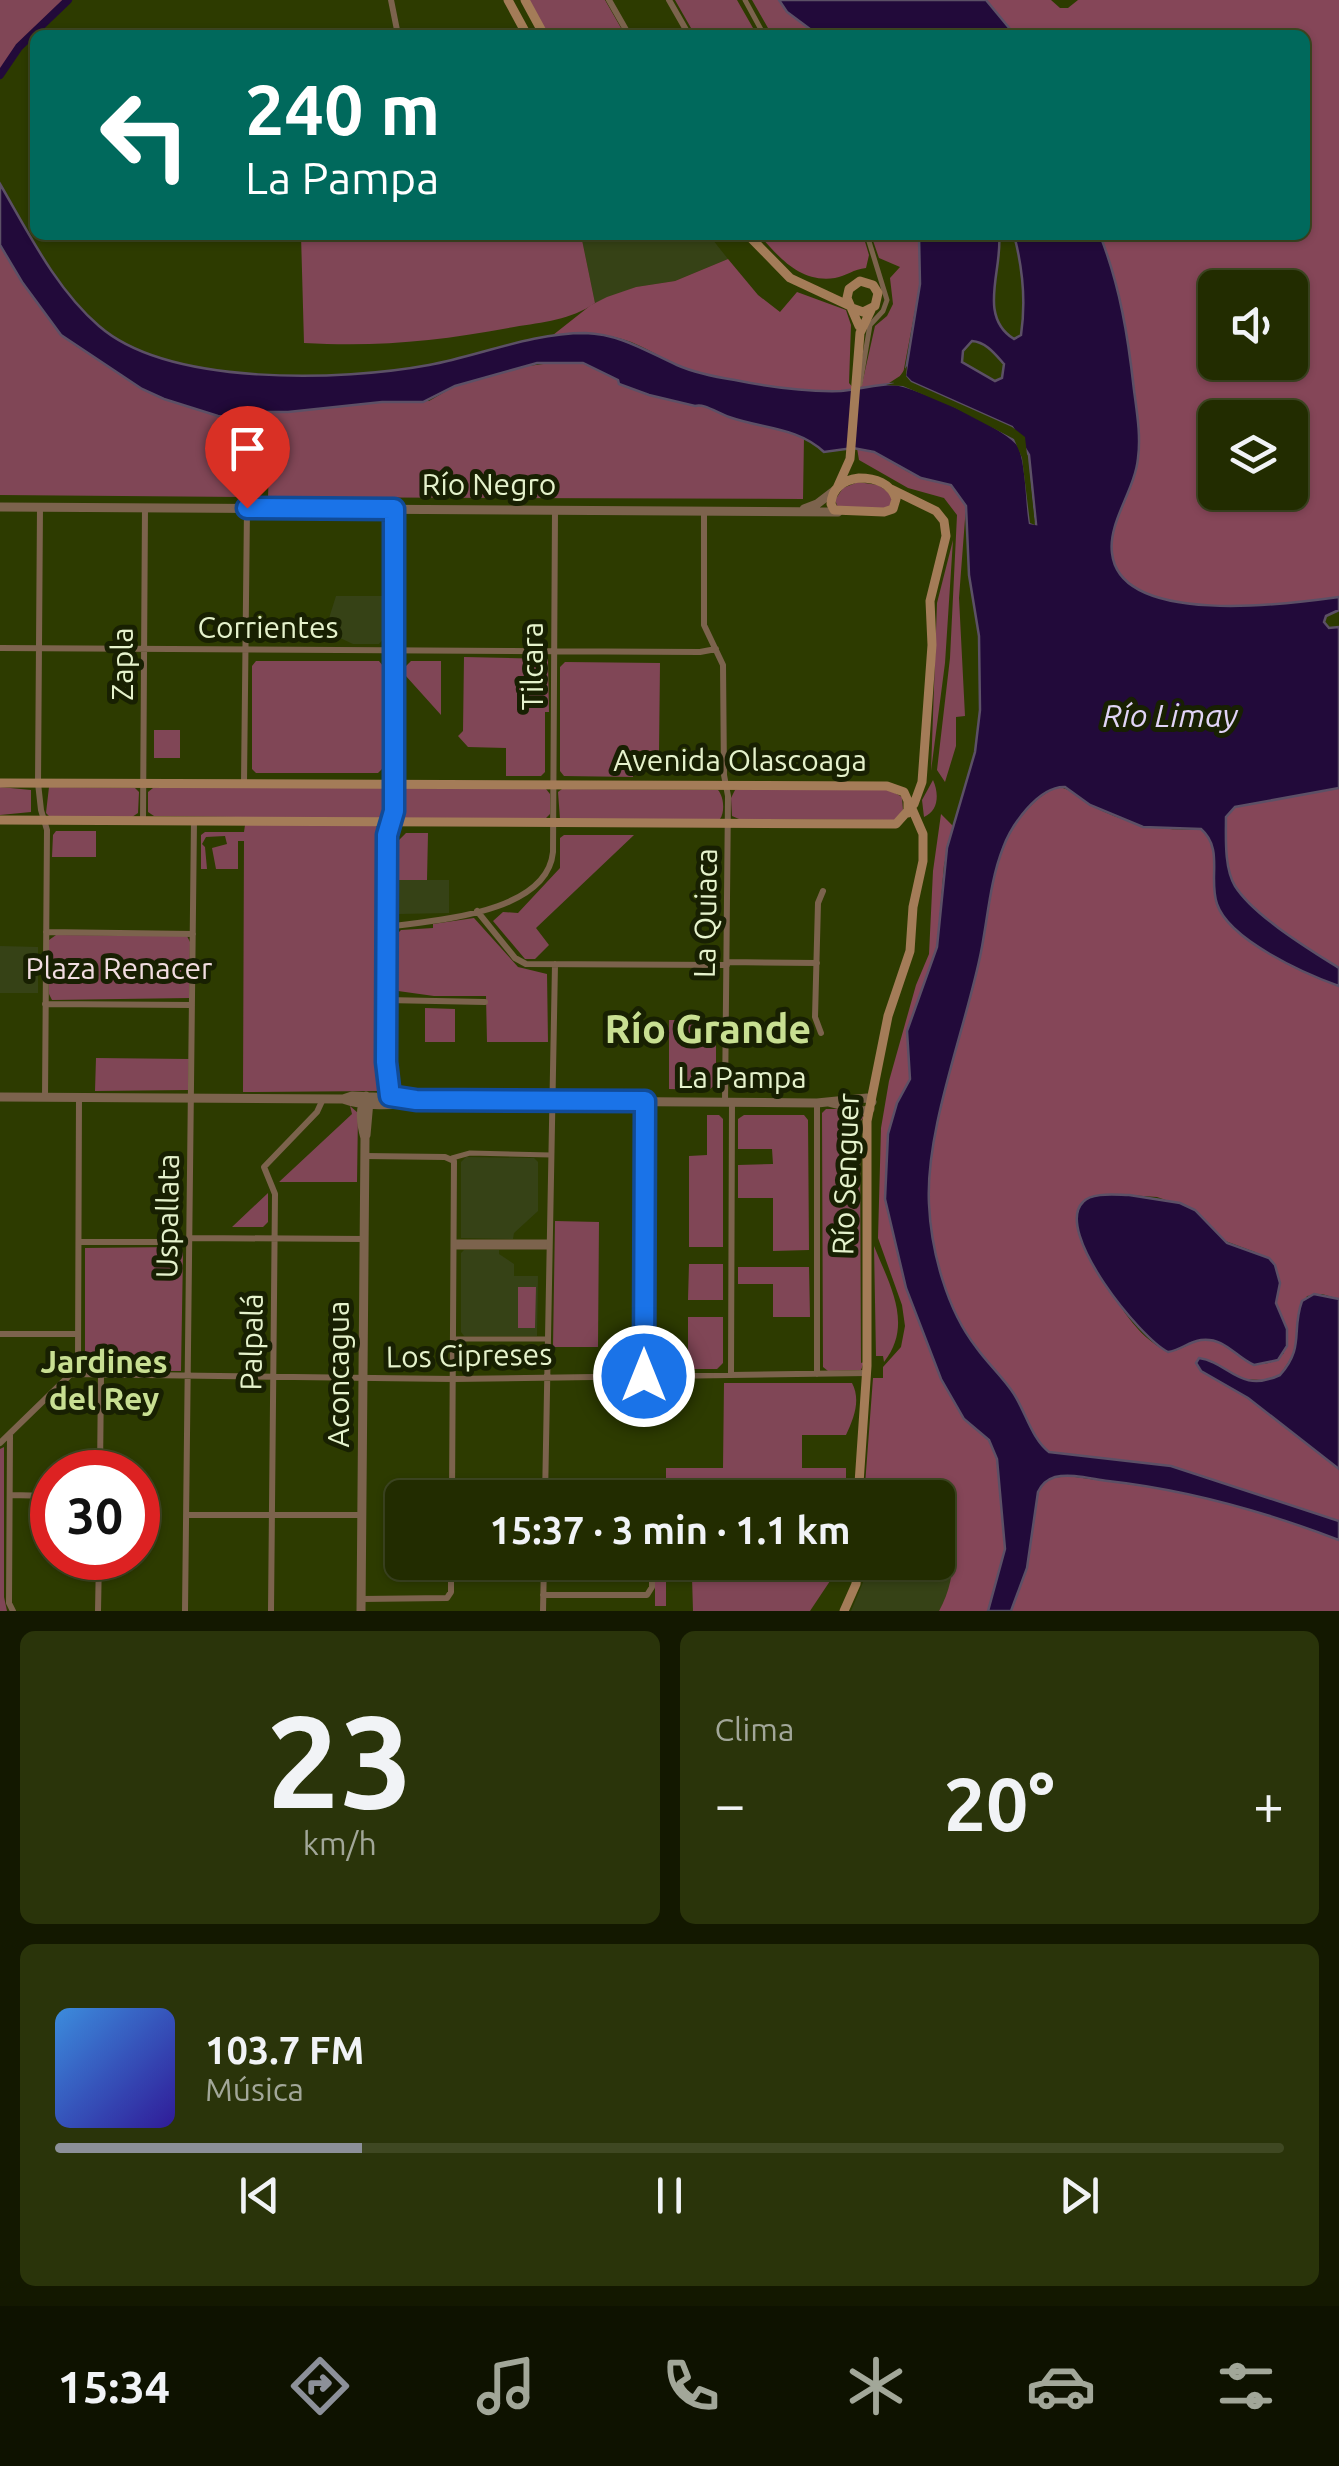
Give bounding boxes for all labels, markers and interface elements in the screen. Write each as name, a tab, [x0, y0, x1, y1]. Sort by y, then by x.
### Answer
icon: left	[80, 70, 210, 200]
text: 240 m	[245, 70, 440, 148]
text: La Pampa	[245, 152, 439, 203]
map controls	[1198, 270, 1308, 510]
button: sound	[1198, 270, 1308, 380]
button: layers	[1198, 400, 1308, 510]
pin	[205, 406, 290, 509]
icon: arrive	[220, 421, 275, 476]
street label: Río Negro	[422, 467, 556, 501]
street label: Corrientes	[198, 610, 338, 644]
street label: Tilcara	[515, 622, 549, 710]
street label: Zapla	[105, 627, 139, 701]
water label: Río Limay	[1102, 697, 1238, 733]
street label: Avenida Olascoaga	[613, 743, 867, 777]
street label: La Quiaca	[687, 848, 723, 978]
park label: Plaza Renacer	[26, 951, 213, 985]
district label: Río Grande	[605, 1006, 811, 1051]
street label: La Pampa	[677, 1060, 807, 1094]
street label: Río Senguer	[825, 1092, 865, 1256]
street label: Uspallata	[149, 1153, 185, 1279]
street label: Palpalá	[233, 1293, 269, 1391]
street label: Aconcagua	[321, 1300, 355, 1448]
position arrow	[592, 1324, 696, 1428]
street label: Los Cipreses	[385, 1337, 553, 1373]
district label: Jardines del Rey	[40, 1343, 168, 1416]
speed limit sign: 30	[30, 1450, 160, 1580]
text: 15:37 · 3 min · 1.1 km	[489, 1509, 851, 1551]
text: 23	[266, 1687, 413, 1833]
text: Clima	[715, 1711, 794, 1747]
text: 20°	[944, 1761, 1055, 1845]
text: −	[715, 1773, 746, 1834]
text: +	[1253, 1773, 1284, 1834]
text: km/h	[303, 1825, 377, 1861]
text: 103.7 FM	[205, 2029, 364, 2071]
text: Música	[205, 2071, 304, 2107]
icon: previous	[232, 2168, 287, 2223]
icon: pause	[642, 2168, 697, 2223]
icon: next	[1052, 2168, 1107, 2223]
icon: directions	[285, 2351, 355, 2421]
icon: music	[471, 2351, 541, 2421]
icon: phone	[656, 2351, 726, 2421]
icon: climate	[841, 2351, 911, 2421]
icon: car	[1026, 2351, 1096, 2421]
icon: filters	[1211, 2351, 1281, 2421]
text: 15:34	[58, 2361, 170, 2412]

